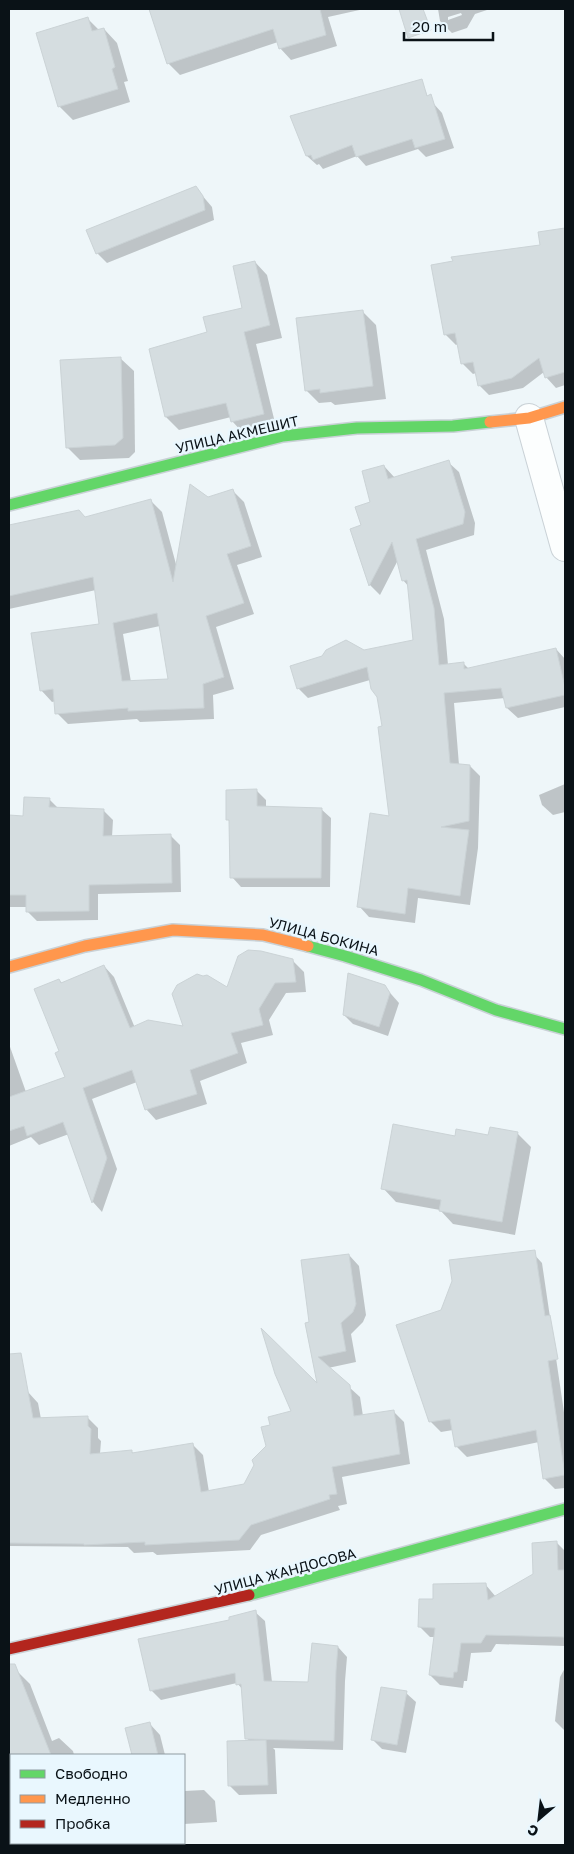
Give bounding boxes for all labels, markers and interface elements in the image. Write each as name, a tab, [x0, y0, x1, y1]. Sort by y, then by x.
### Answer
scale bar	[404, 10, 493, 42]
text: 20 m	[412, 17, 447, 35]
street label: УЛИЦА АКМЕШИТ	[174, 411, 301, 456]
street label: УЛИЦА БОКИНА	[267, 913, 382, 959]
street label: УЛИЦА ЖАНДОСОВА	[212, 1544, 358, 1598]
legend	[10, 1754, 185, 1844]
text: Свободно	[55, 1764, 128, 1782]
text: Медленно	[55, 1789, 131, 1807]
north arrow	[514, 1794, 564, 1844]
text: Пробка	[55, 1814, 110, 1832]
text: С	[524, 1821, 541, 1841]

